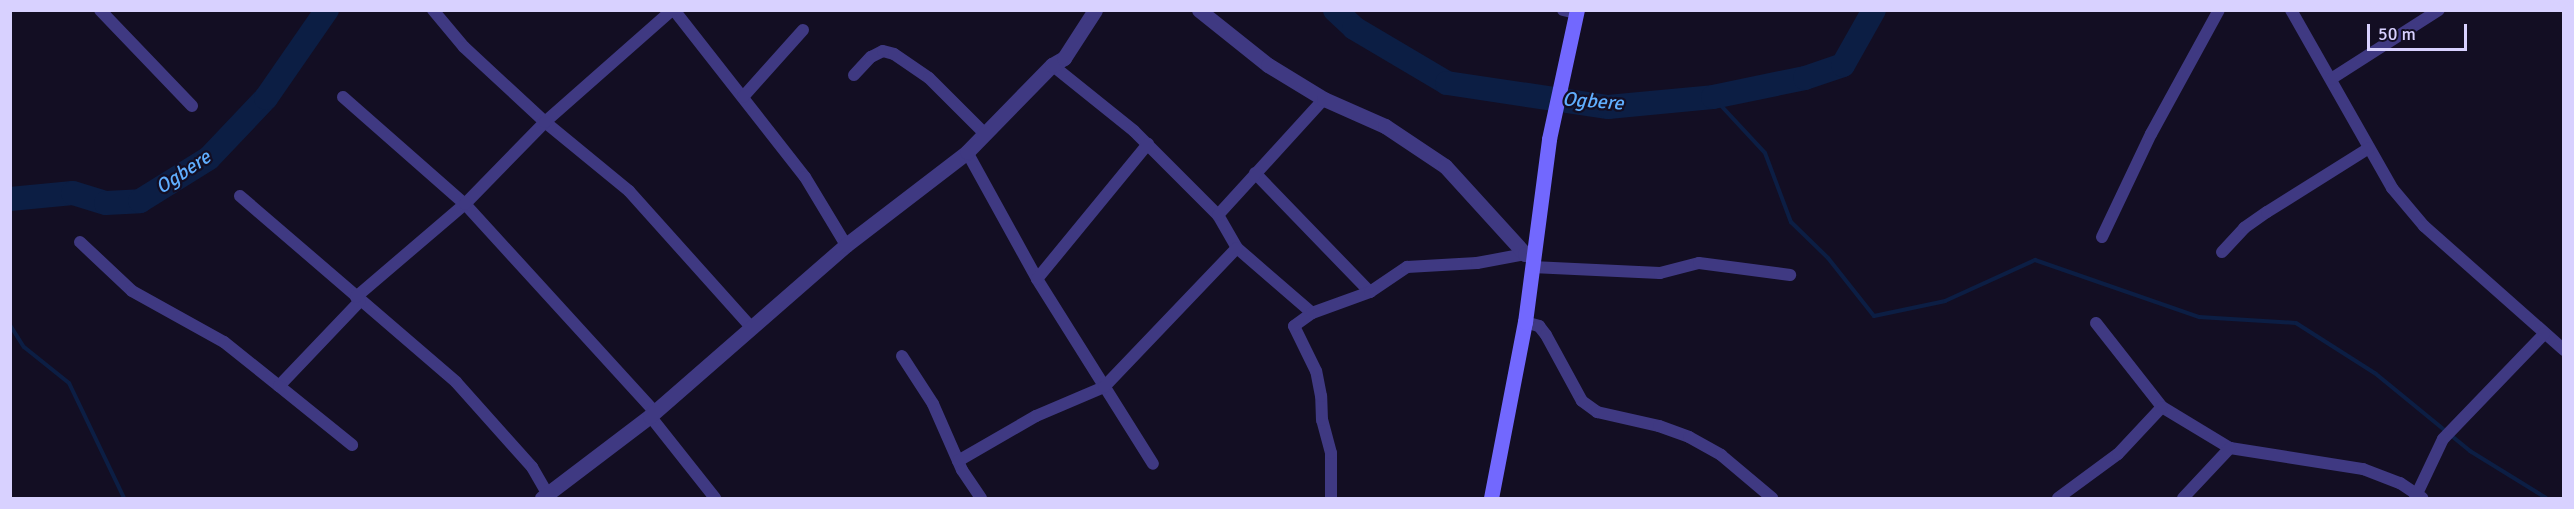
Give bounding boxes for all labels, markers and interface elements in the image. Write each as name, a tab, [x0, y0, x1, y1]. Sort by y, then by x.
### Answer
scale bar	[2370, 12, 2470, 50]
text: 50 m	[2378, 23, 2416, 45]
water label: Ogbere	[1562, 87, 1624, 115]
water label: Ogbere	[151, 145, 215, 199]

